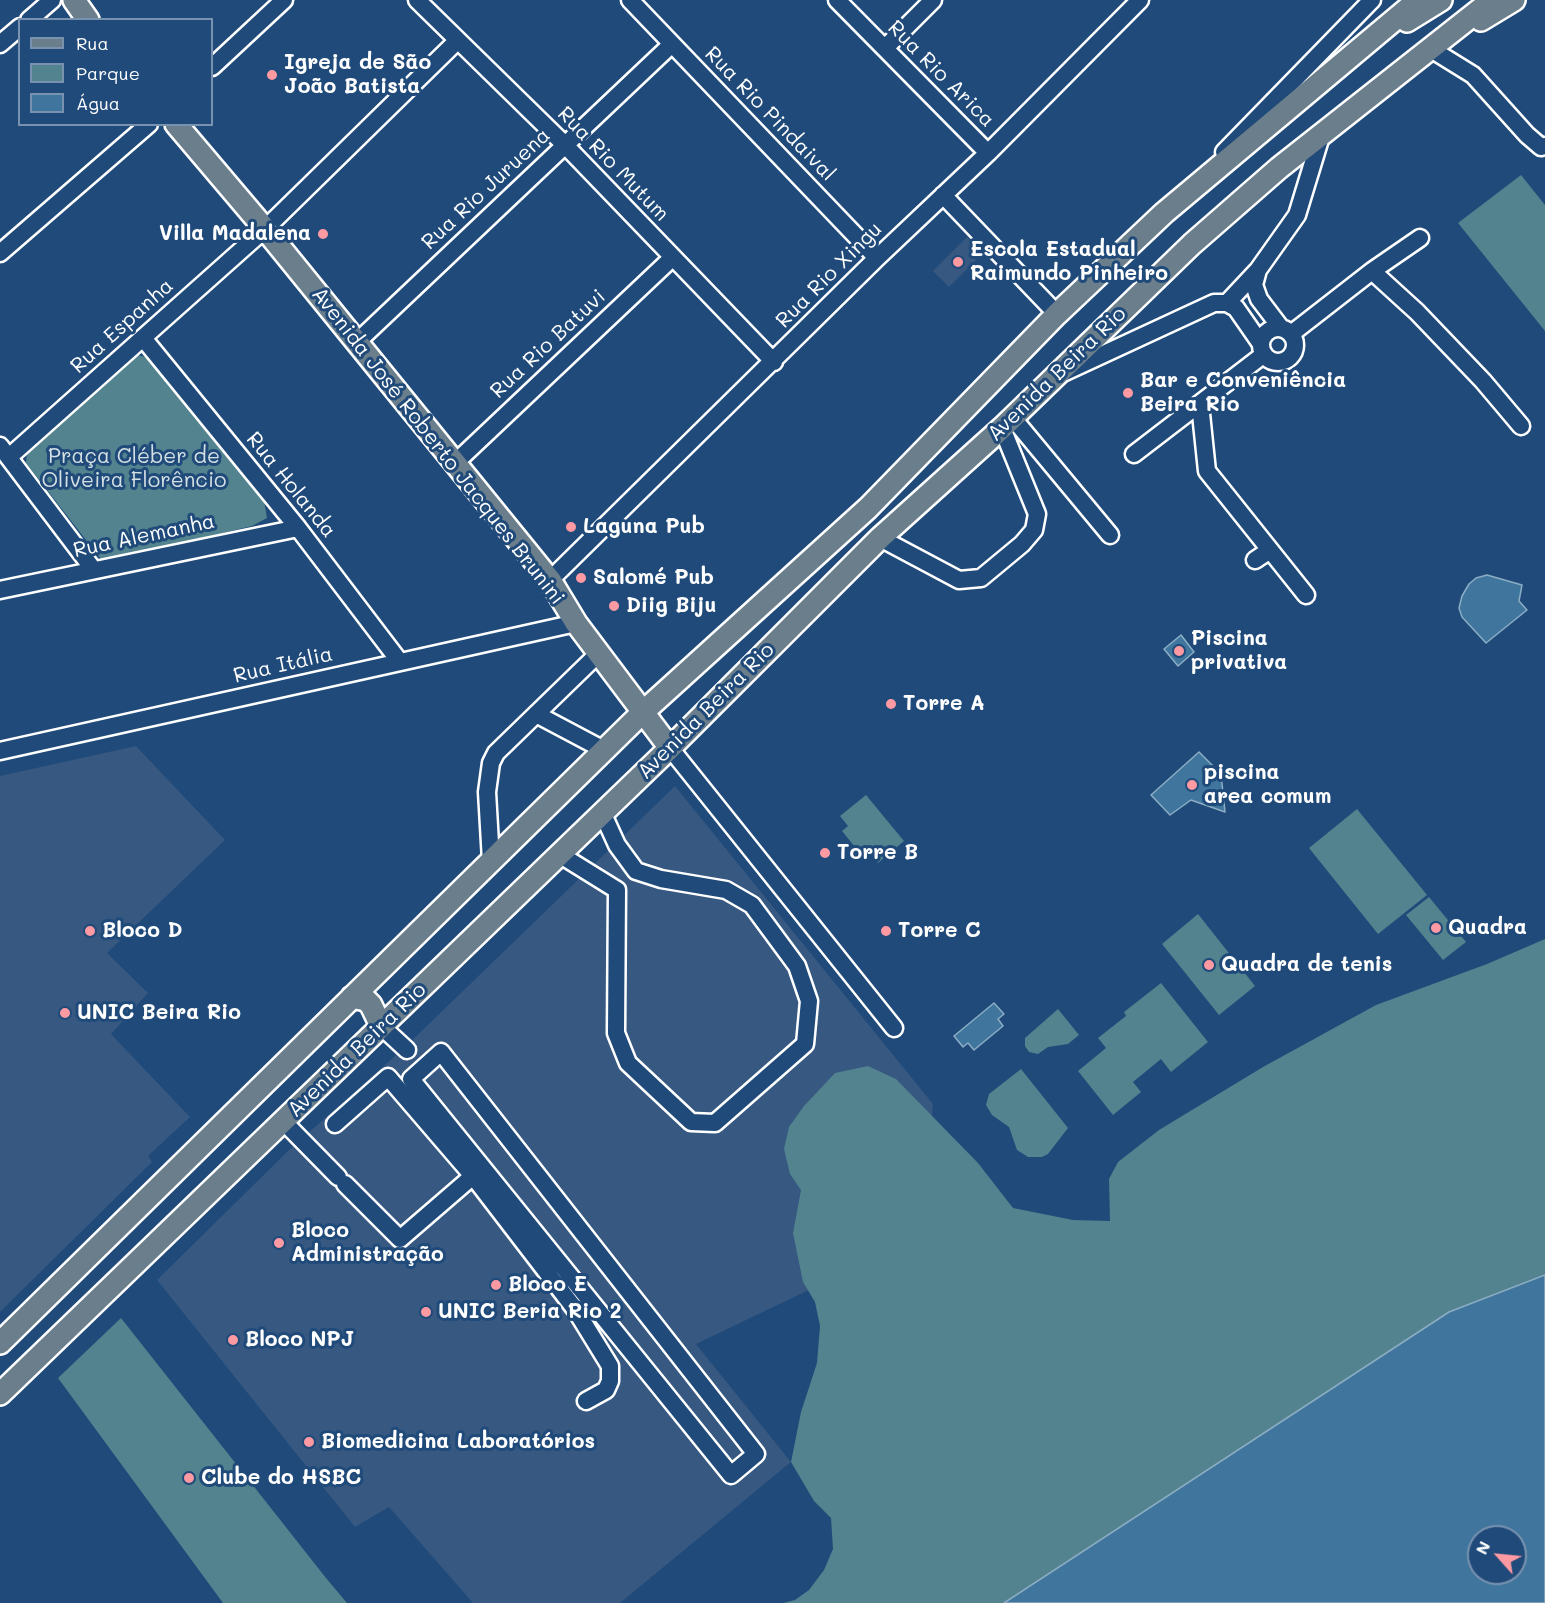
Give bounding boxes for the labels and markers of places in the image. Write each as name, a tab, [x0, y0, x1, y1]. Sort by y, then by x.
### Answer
place label: Igreja de São João Batista	[284, 50, 431, 100]
marker: Igreja de São João Batista	[265, 68, 279, 82]
place label: Villa Madalena	[159, 221, 311, 247]
marker: Villa Madalena	[316, 227, 330, 241]
place label: Escola Estadual Raimundo Pinheiro	[970, 237, 1168, 287]
marker: Escola Estadual Raimundo Pinheiro	[951, 255, 965, 269]
place label: Bar e Conveniência Beira Rio	[1140, 368, 1346, 418]
marker: Bar e Conveniência Beira Rio	[1121, 386, 1135, 400]
place label: Laguna Pub	[583, 514, 705, 540]
marker: Laguna Pub	[564, 520, 578, 534]
place label: Salomé Pub	[593, 565, 714, 591]
marker: Salomé Pub	[574, 571, 588, 585]
place label: Diig Biju	[626, 593, 716, 619]
marker: Diig Biju	[607, 599, 621, 613]
place label: Piscina privativa	[1191, 626, 1287, 676]
marker: Piscina privativa	[1172, 644, 1186, 658]
place label: Torre A	[903, 691, 985, 717]
marker: Torre A	[884, 697, 898, 711]
place label: piscina area comum	[1204, 760, 1331, 810]
marker: piscina area comum	[1185, 778, 1199, 792]
place label: Torre B	[837, 840, 918, 866]
marker: Torre B	[818, 846, 832, 860]
place label: Quadra	[1448, 915, 1527, 941]
place label: Bloco D	[102, 918, 182, 944]
place label: Torre C	[898, 918, 981, 944]
marker: Quadra	[1429, 921, 1443, 935]
marker: Bloco D	[83, 924, 97, 938]
marker: Torre C	[879, 924, 893, 938]
place label: Quadra de tenis	[1221, 952, 1392, 978]
marker: Quadra de tenis	[1202, 958, 1216, 972]
place label: UNIC Beira Rio	[77, 1000, 241, 1026]
marker: UNIC Beira Rio	[58, 1006, 72, 1020]
place label: Bloco Administração	[291, 1218, 444, 1268]
marker: Bloco Administração	[272, 1236, 286, 1250]
place label: Bloco E	[508, 1272, 587, 1298]
marker: Bloco E	[489, 1278, 503, 1292]
place label: UNIC Beria Rio 2	[438, 1299, 621, 1325]
marker: UNIC Beria Rio 2	[419, 1305, 433, 1319]
place label: Bloco NPJ	[245, 1327, 355, 1353]
marker: Bloco NPJ	[226, 1333, 240, 1347]
place label: Biomedicina Laboratórios	[321, 1429, 595, 1455]
marker: Biomedicina Laboratórios	[302, 1435, 316, 1449]
place label: Clube do HSBC	[201, 1465, 361, 1491]
marker: Clube do HSBC	[182, 1471, 196, 1485]

